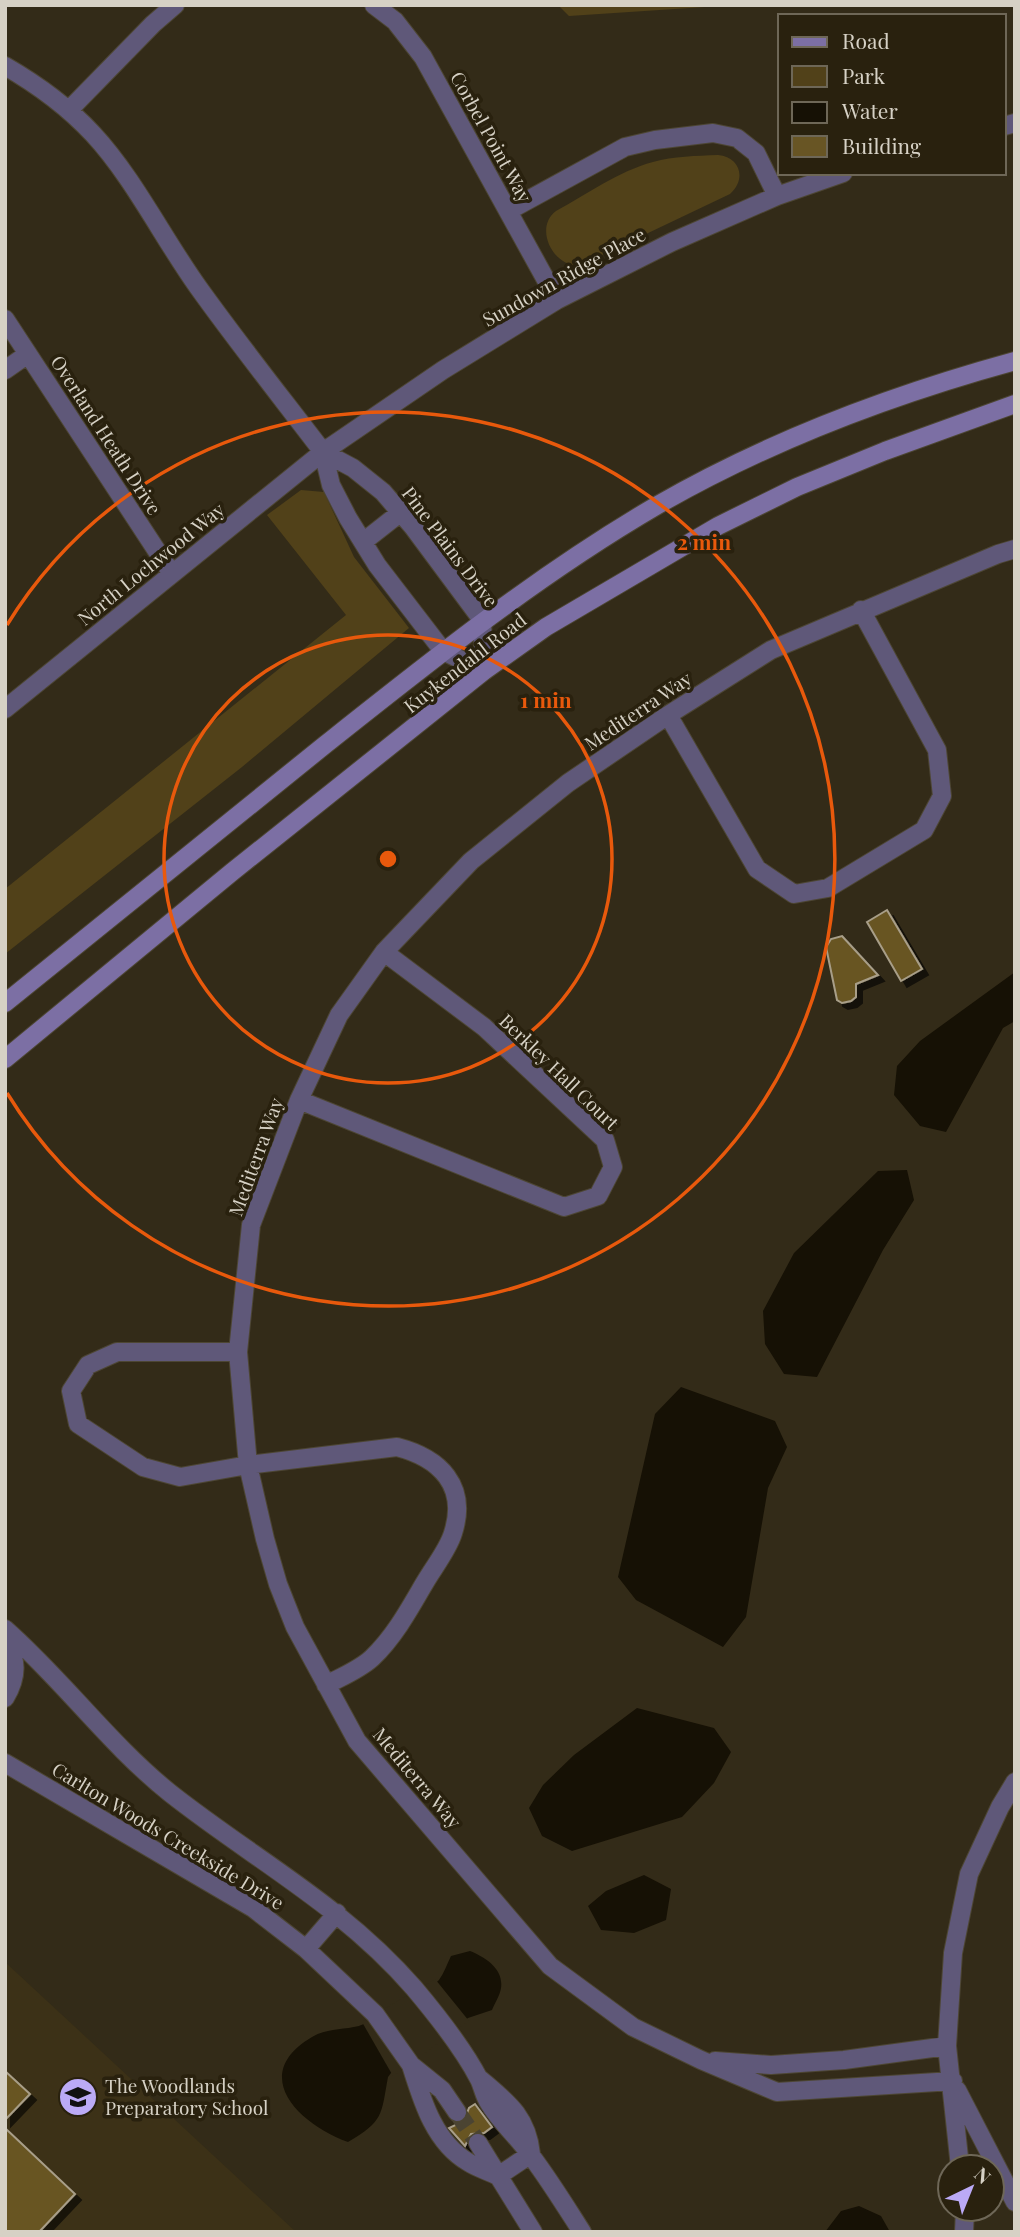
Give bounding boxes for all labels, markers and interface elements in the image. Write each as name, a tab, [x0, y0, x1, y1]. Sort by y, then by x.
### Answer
legend	[778, 14, 1006, 175]
text: Road	[842, 26, 890, 54]
text: Park	[842, 61, 886, 89]
street label: Corbel Point Way	[445, 66, 539, 207]
text: Water	[841, 96, 898, 124]
text: Building	[842, 131, 921, 159]
street label: Sundown Ridge Place	[477, 221, 650, 332]
street label: Overland Heath Drive	[46, 350, 168, 519]
street label: Pine Plains Drive	[397, 481, 505, 612]
street label: North Lochwood Way	[71, 496, 230, 631]
text: 2 min	[677, 527, 731, 555]
street label: Kuykendahl Road	[398, 606, 531, 718]
street label: Mediterra Way	[579, 664, 697, 756]
text: 1 min	[520, 685, 572, 713]
centre of rings	[376, 847, 400, 871]
street label: Berkley Hall Court	[494, 1007, 625, 1135]
street label: Mediterra Way	[222, 1093, 289, 1219]
street label: Mediterra Way	[368, 1721, 468, 1834]
street label: Carlton Woods Creekside Drive	[48, 1755, 289, 1915]
place label: The Woodlands Preparatory School	[105, 2072, 269, 2120]
school or university icon: The Woodlands Preparatory School	[57, 2076, 99, 2118]
north arrow	[936, 2153, 1006, 2223]
text: N	[969, 2161, 997, 2189]

